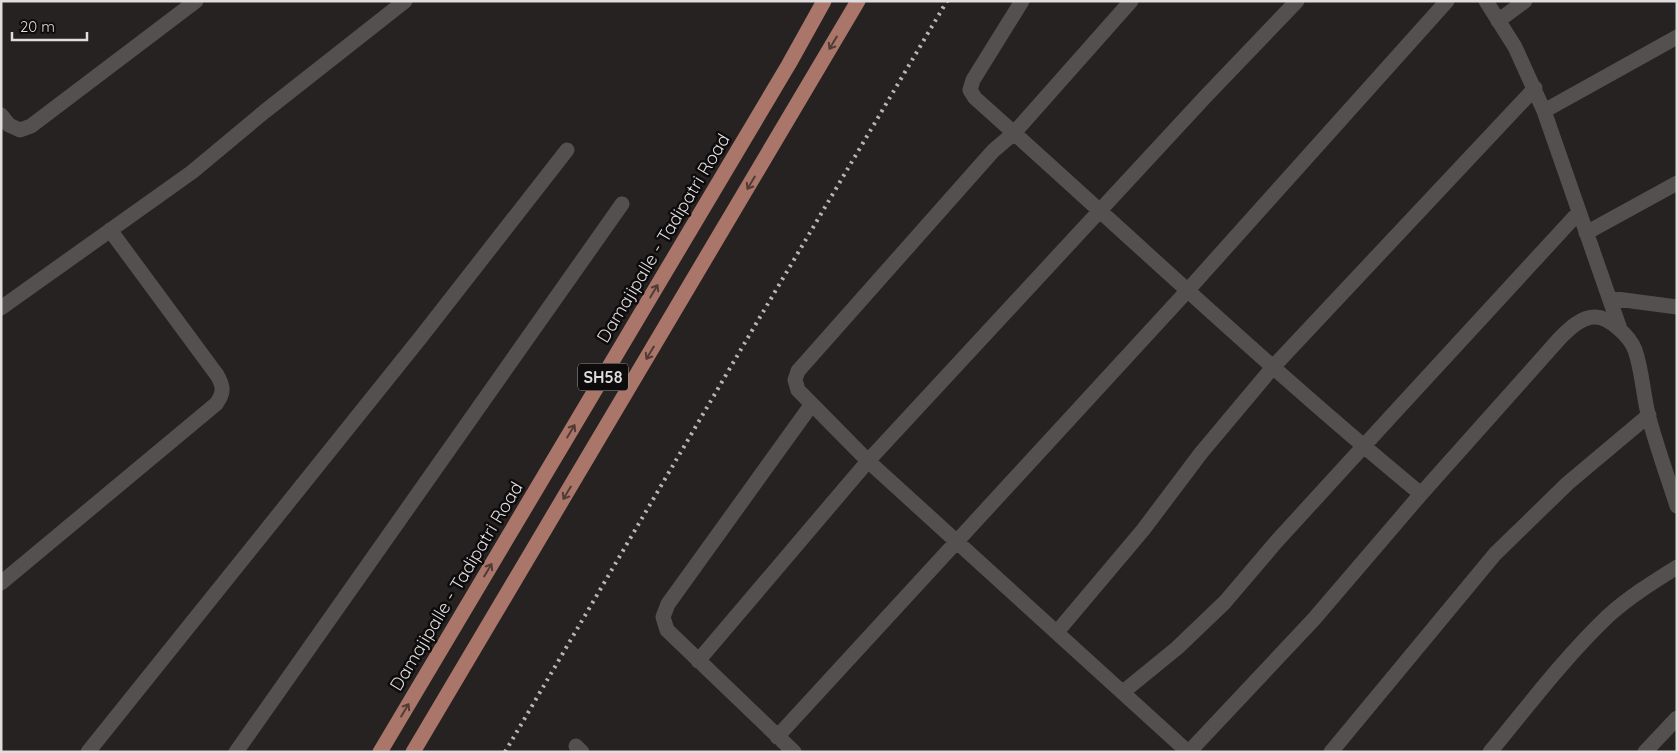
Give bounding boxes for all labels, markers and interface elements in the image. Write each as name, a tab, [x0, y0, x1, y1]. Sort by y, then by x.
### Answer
scale bar	[12, 10, 88, 42]
text: 20 m	[20, 17, 55, 36]
one-way arrow	[828, 36, 838, 50]
street label: Damajipalle - Tadipatri Road	[591, 129, 735, 347]
one-way arrow	[745, 176, 755, 190]
one-way arrow	[649, 283, 659, 298]
one-way arrow	[644, 346, 654, 360]
road number: SH58	[578, 364, 628, 391]
one-way arrow	[566, 424, 576, 438]
street label: Damajipalle - Tadipatri Road	[384, 477, 528, 695]
one-way arrow	[561, 485, 571, 499]
one-way arrow	[483, 564, 493, 578]
one-way arrow	[400, 703, 410, 717]

